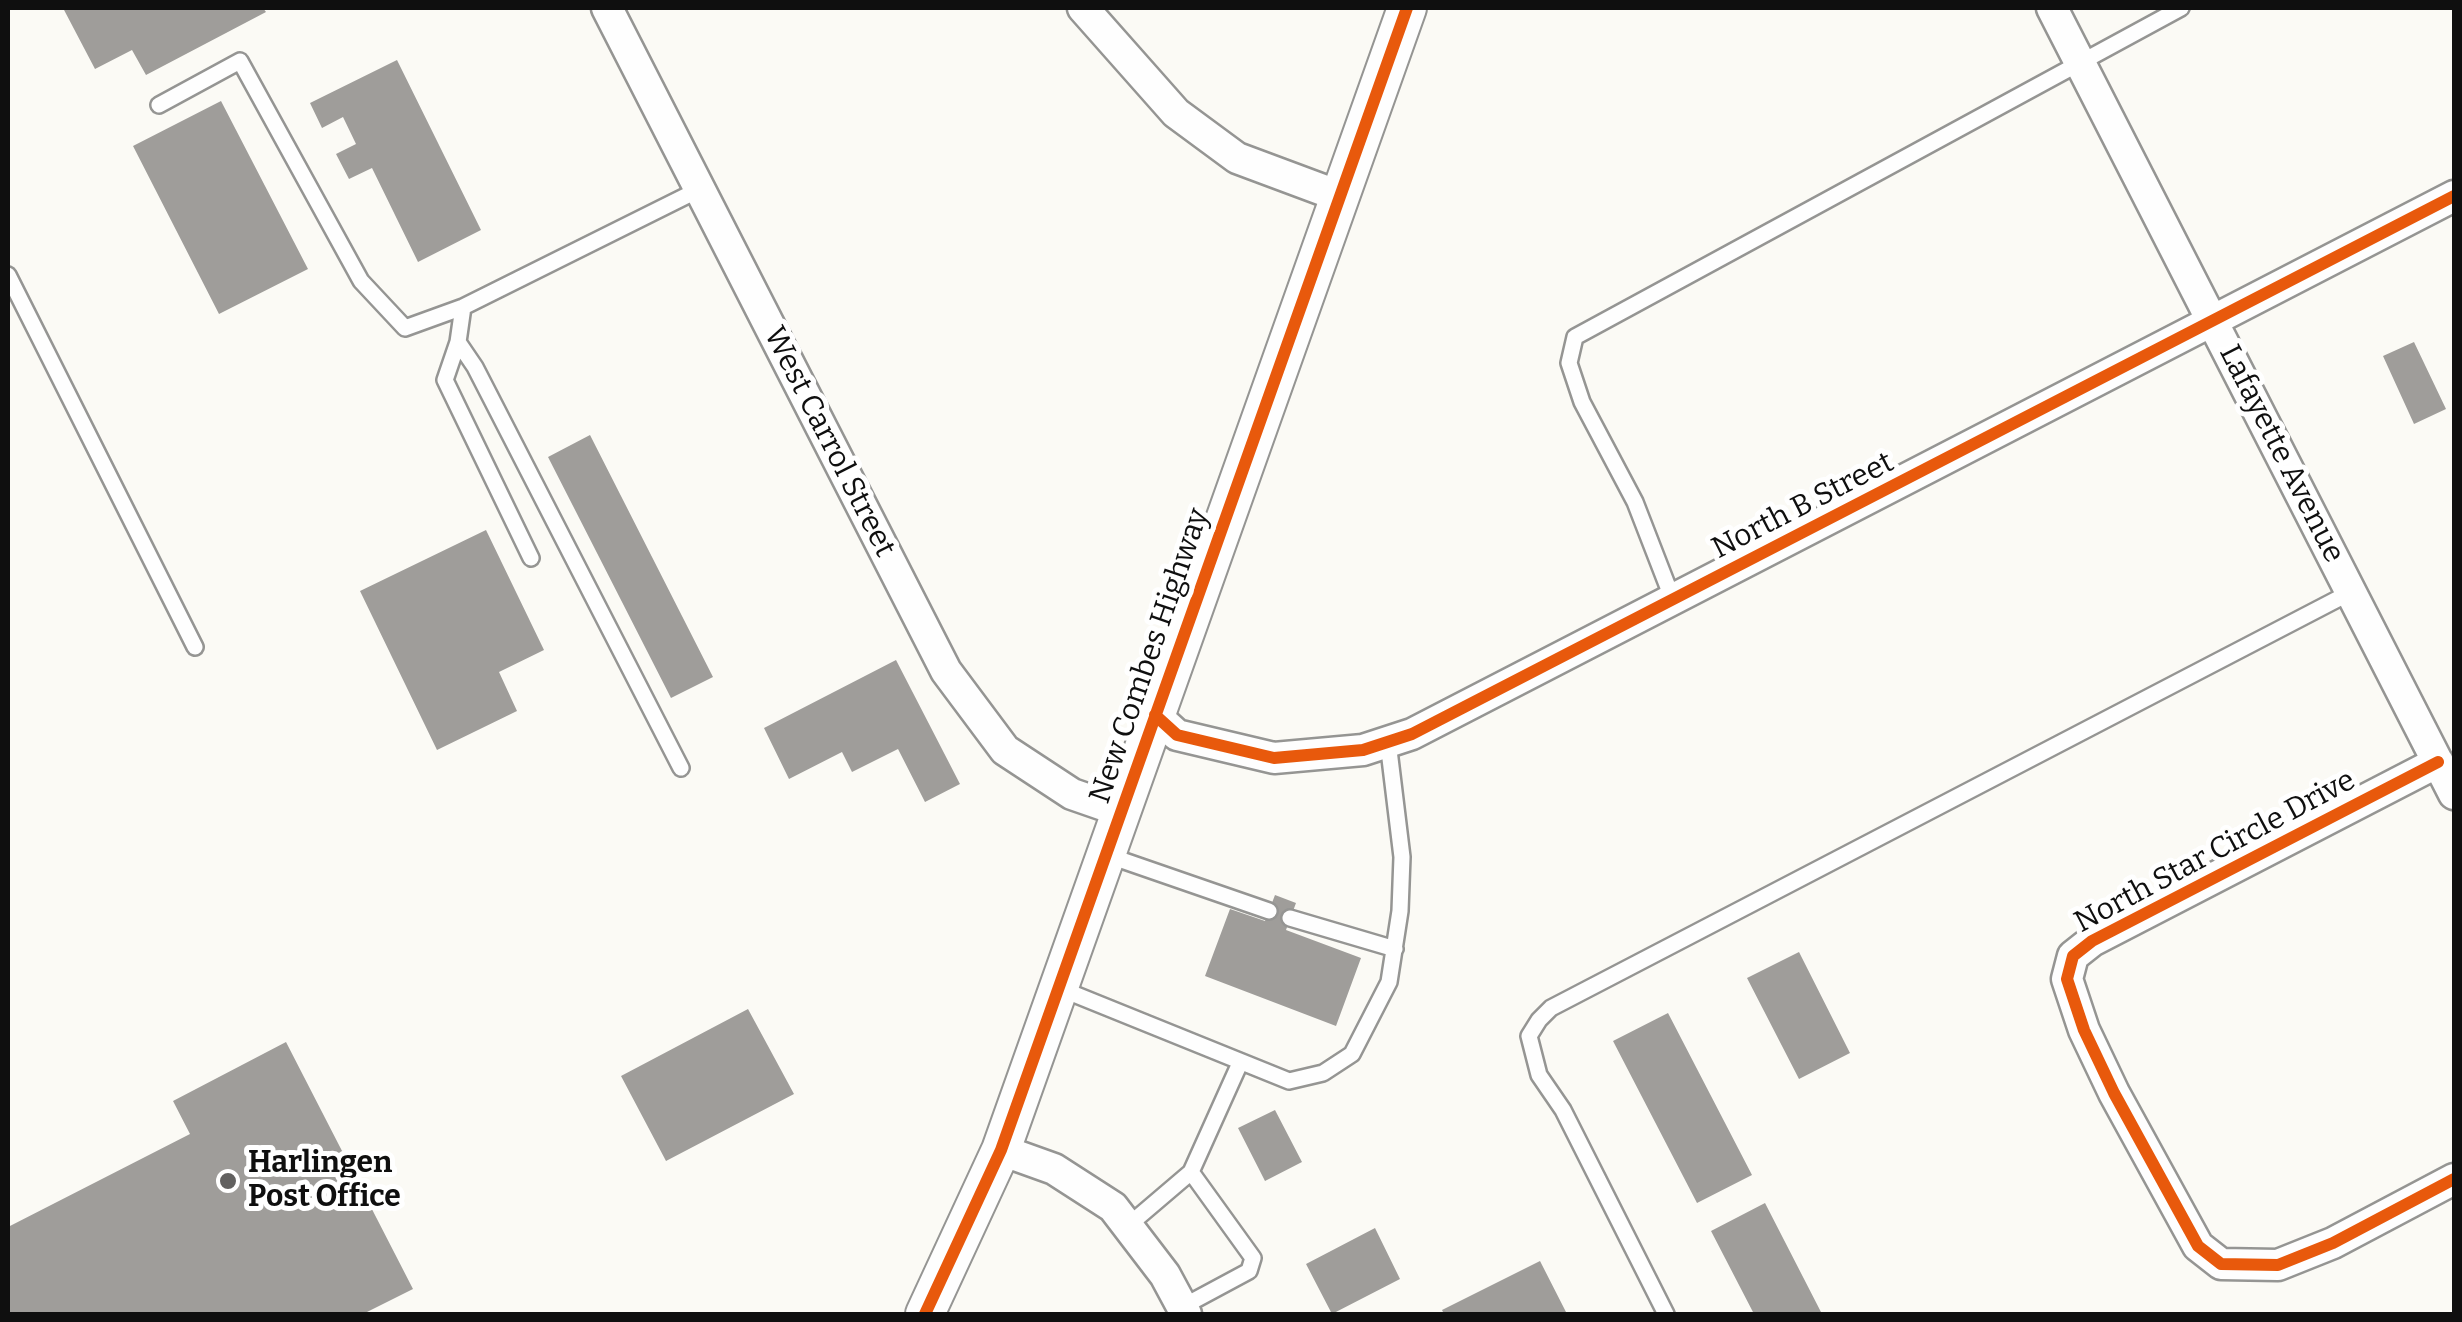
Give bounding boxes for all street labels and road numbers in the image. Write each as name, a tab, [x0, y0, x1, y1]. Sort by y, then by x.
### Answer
street label: West Carrol Street	[755, 321, 903, 563]
street label: Lafayette Avenue	[2211, 339, 2351, 569]
street label: North B Street	[1706, 445, 1900, 567]
street label: New Combes Highway	[1083, 504, 1217, 808]
street label: North Star Circle Drive	[2069, 763, 2361, 941]

